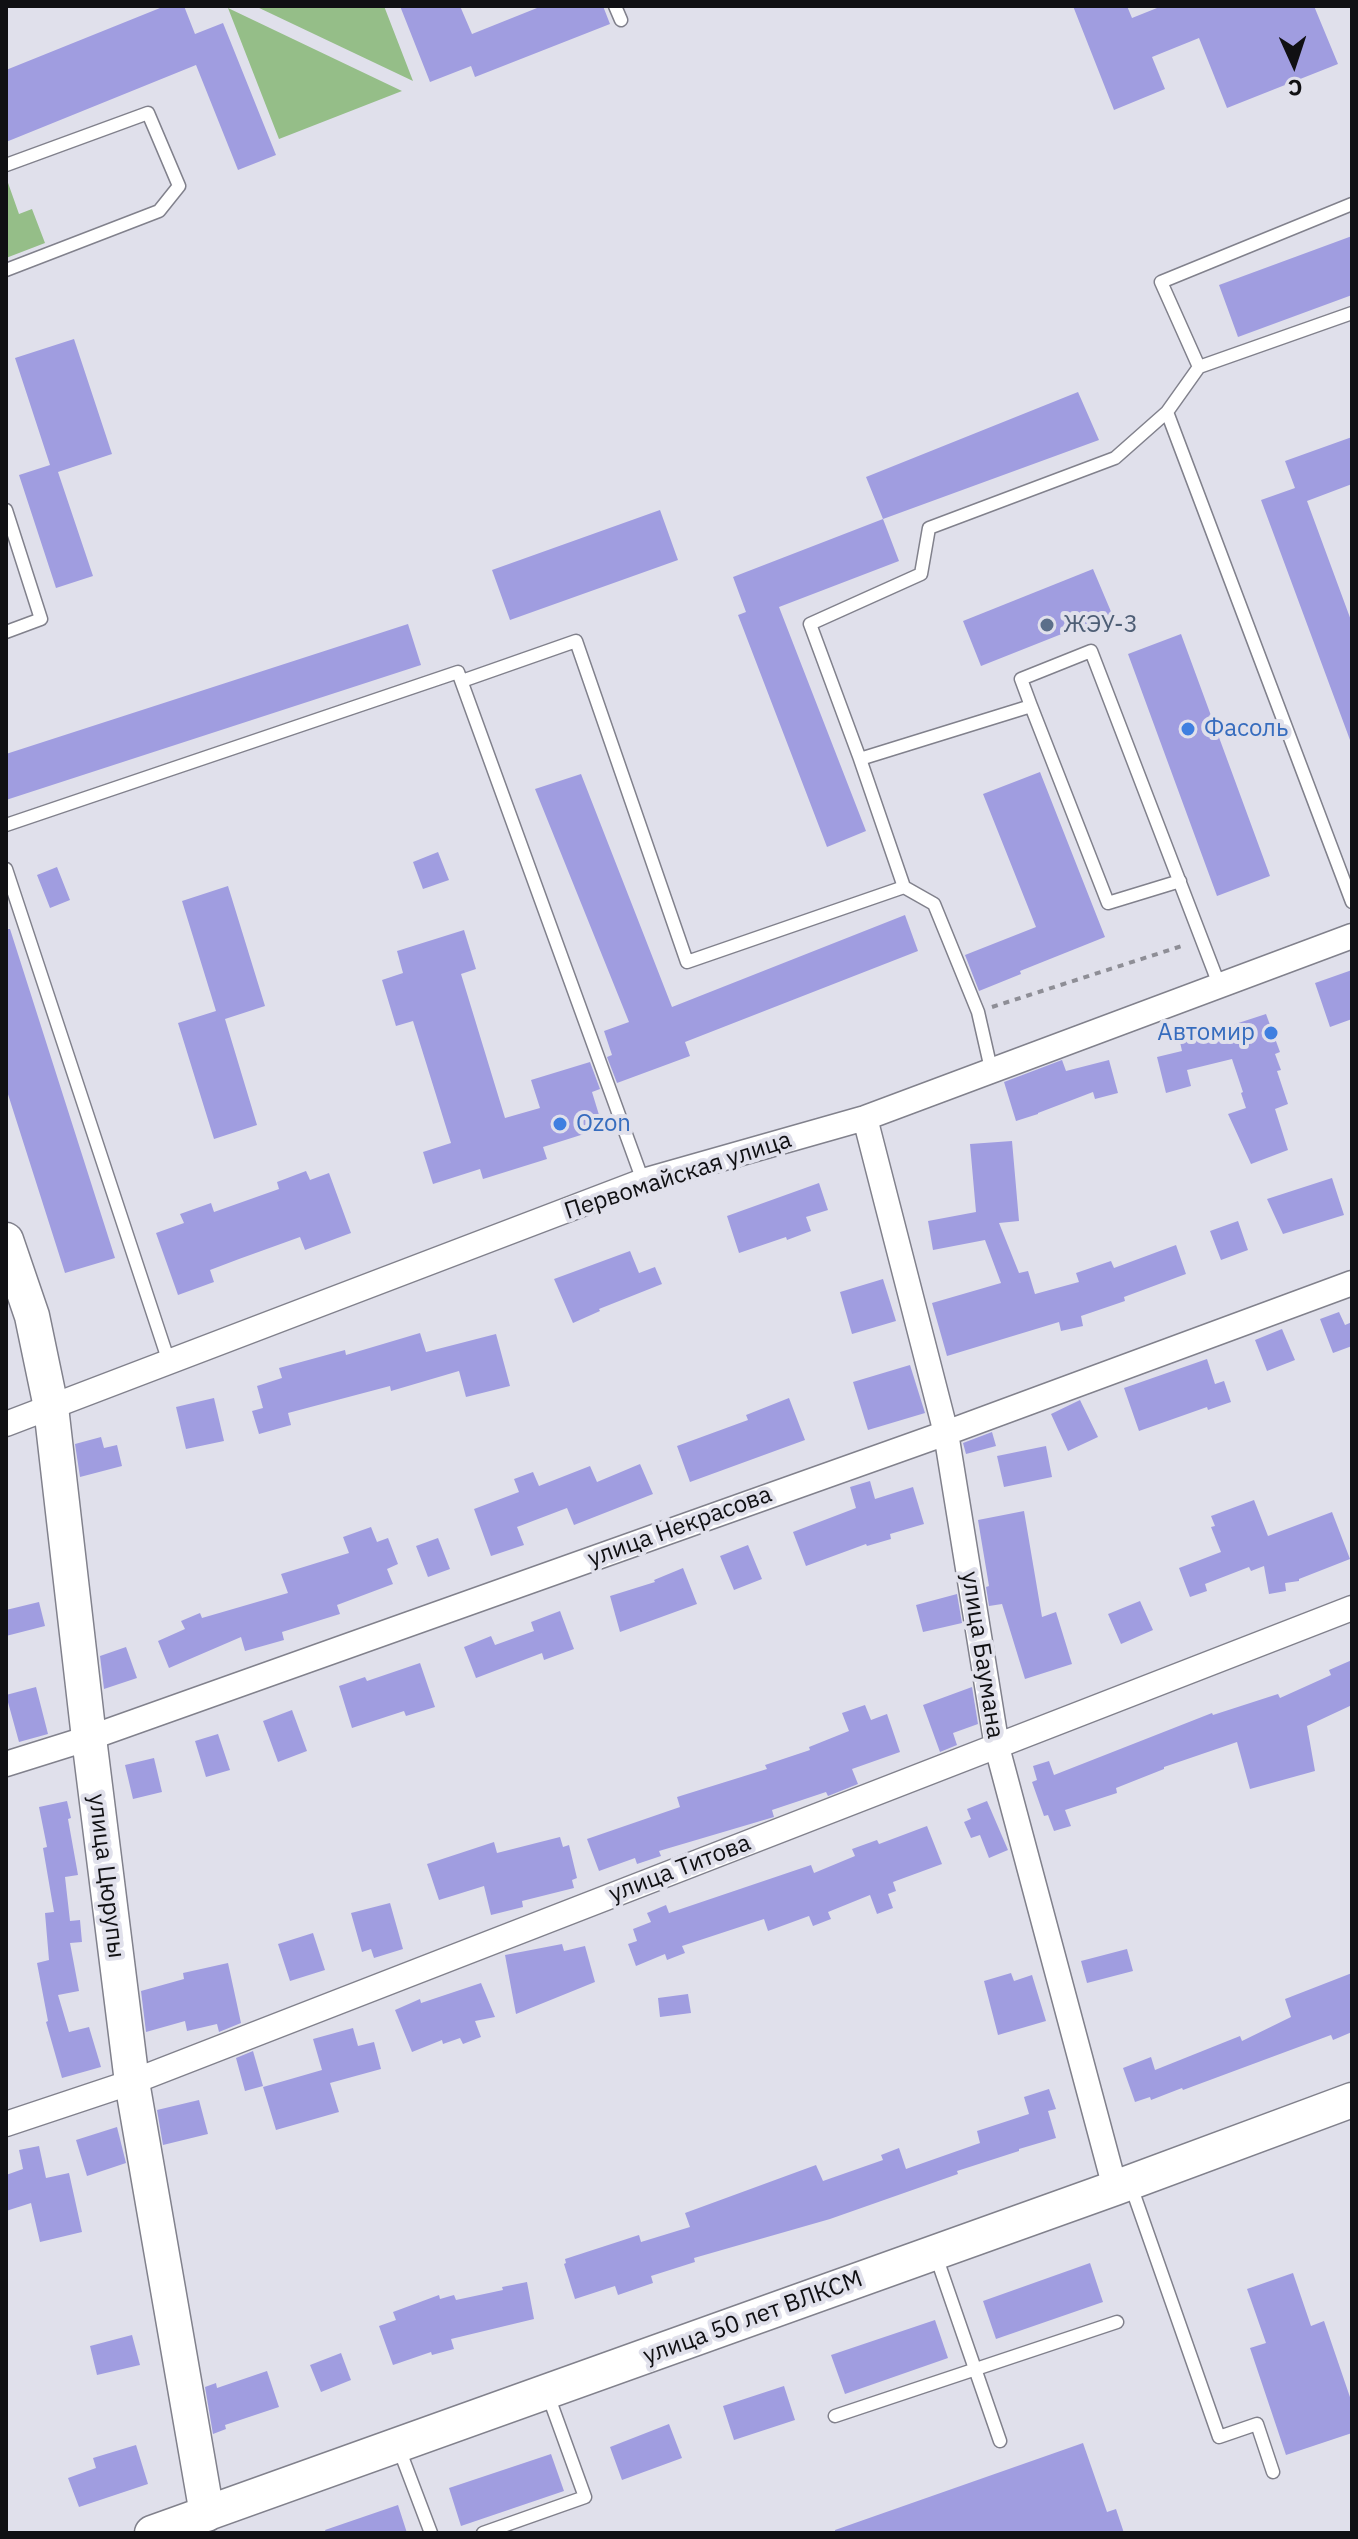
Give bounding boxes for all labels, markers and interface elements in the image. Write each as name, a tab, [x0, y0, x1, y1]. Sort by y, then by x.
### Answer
north arrow	[1254, 24, 1334, 104]
text: С	[1287, 74, 1303, 103]
place label: ЖЭУ-3	[1063, 611, 1138, 639]
marker: ЖЭУ-3	[1038, 616, 1056, 634]
place label: Фасоль	[1204, 715, 1288, 743]
marker: Фасоль	[1179, 720, 1197, 738]
place label: Автомир	[1157, 1019, 1255, 1047]
marker: Автомир	[1262, 1024, 1280, 1042]
place label: Ozon	[576, 1110, 631, 1138]
marker: Ozon	[551, 1115, 569, 1133]
street label: Первомайская улица	[561, 1126, 795, 1226]
street label: улица Некрасова	[584, 1480, 776, 1574]
street label: улица Баумана	[955, 1570, 1009, 1740]
street label: улица Цюрупы	[82, 1792, 130, 1960]
street label: улица Титова	[605, 1829, 755, 1909]
street label: улица 50 лет ВЛКСМ	[639, 2265, 867, 2371]

